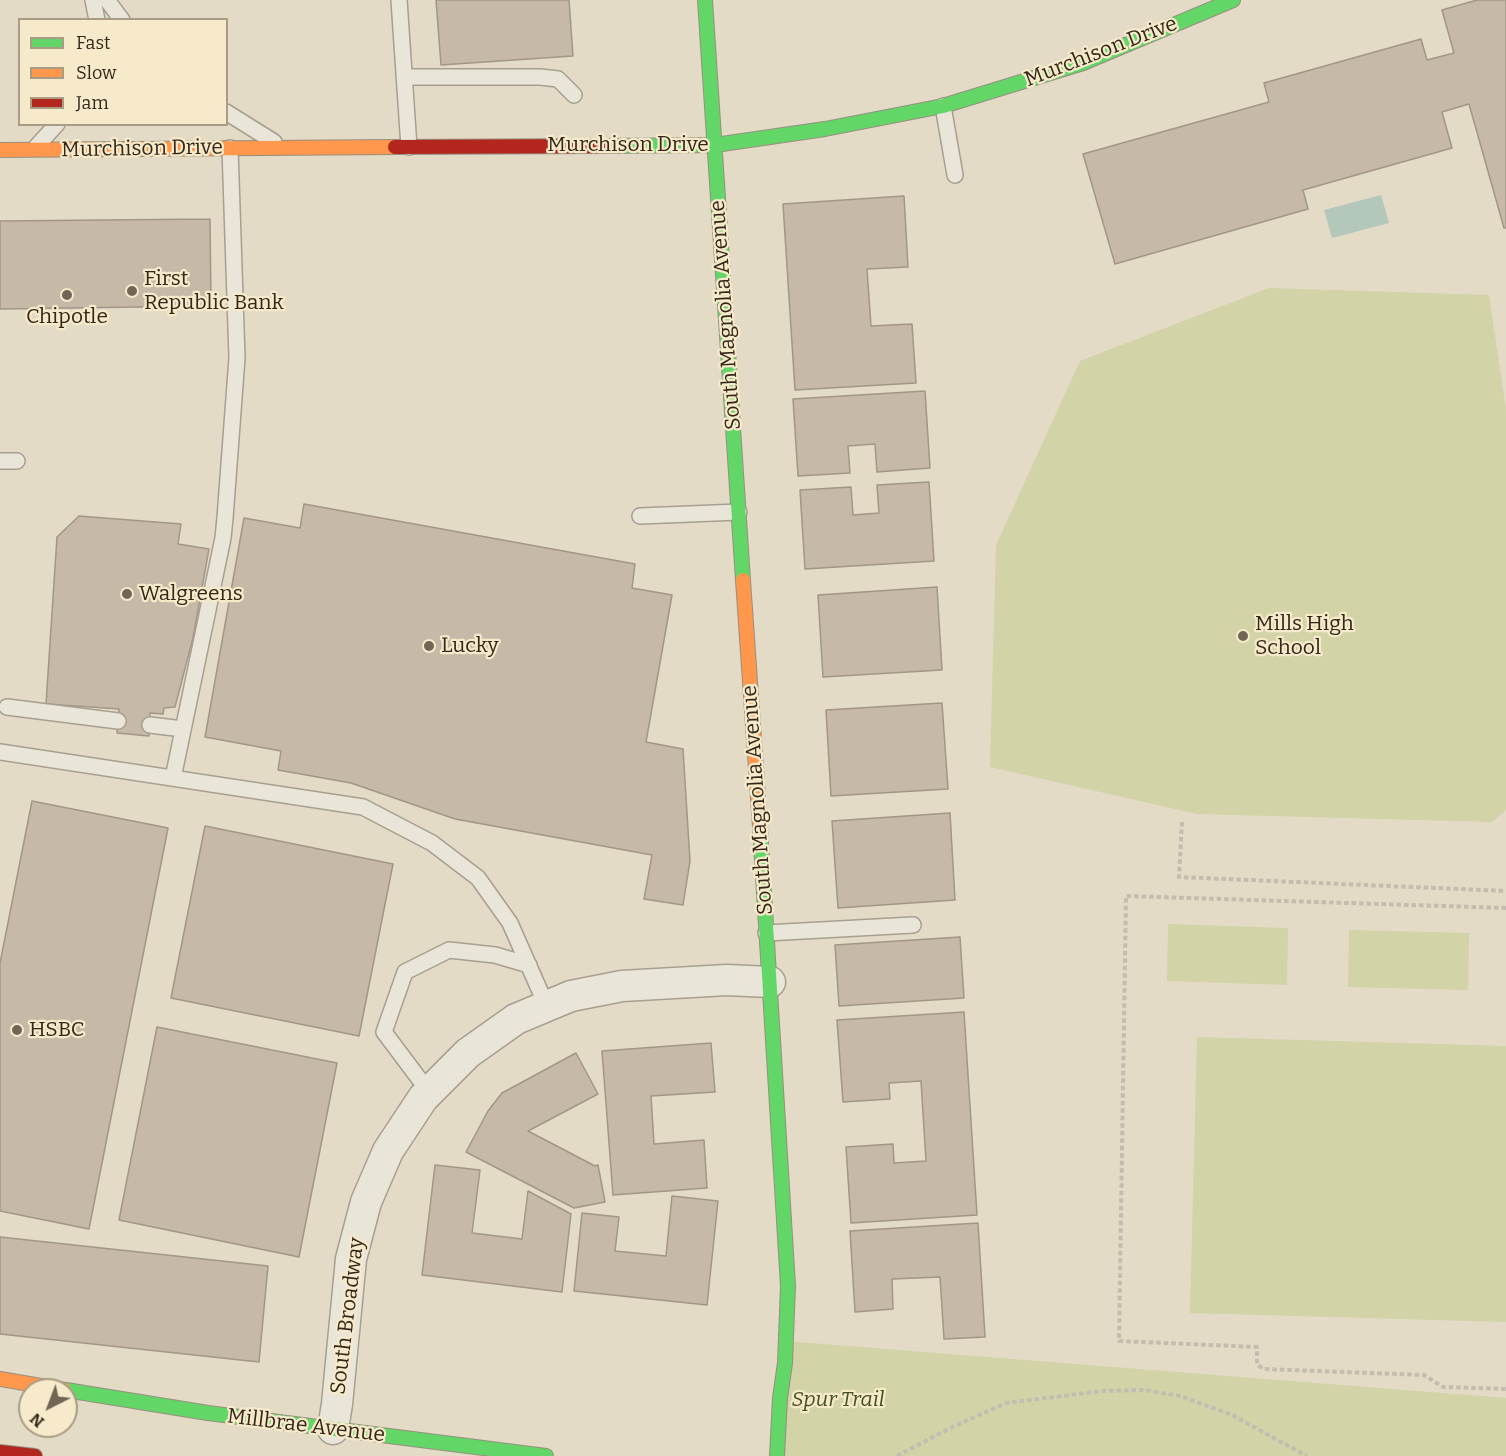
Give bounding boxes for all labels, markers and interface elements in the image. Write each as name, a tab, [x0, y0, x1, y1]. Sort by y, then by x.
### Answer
street label: Murchison Drive	[1021, 11, 1181, 93]
legend	[18, 18, 228, 126]
text: Fast	[76, 32, 111, 54]
text: Slow	[76, 62, 116, 84]
text: Jam	[76, 92, 109, 114]
street label: Murchison Drive	[547, 132, 709, 158]
street label: Murchison Drive	[61, 135, 223, 163]
street label: South Magnolia Avenue	[705, 199, 747, 431]
place label: First Republic Bank	[144, 266, 284, 316]
marker: First Republic Bank	[125, 284, 139, 298]
marker: Chipotle	[60, 288, 74, 302]
place label: Chipotle	[26, 304, 108, 330]
place label: Walgreens	[139, 581, 243, 607]
marker: Walgreens	[120, 587, 134, 601]
place label: Mills High School	[1255, 611, 1354, 661]
marker: Mills High School	[1236, 629, 1250, 643]
place label: Lucky	[441, 633, 499, 659]
marker: Lucky	[422, 639, 436, 653]
street label: South Magnolia Avenue	[737, 684, 779, 916]
place label: HSBC	[29, 1017, 84, 1043]
marker: HSBC	[10, 1023, 24, 1037]
street label: South Broadway	[326, 1236, 370, 1396]
north arrow	[18, 1378, 78, 1438]
park label: Spur Trail	[792, 1387, 884, 1413]
street label: Millbrae Avenue	[226, 1404, 386, 1448]
text: N	[26, 1409, 48, 1431]

